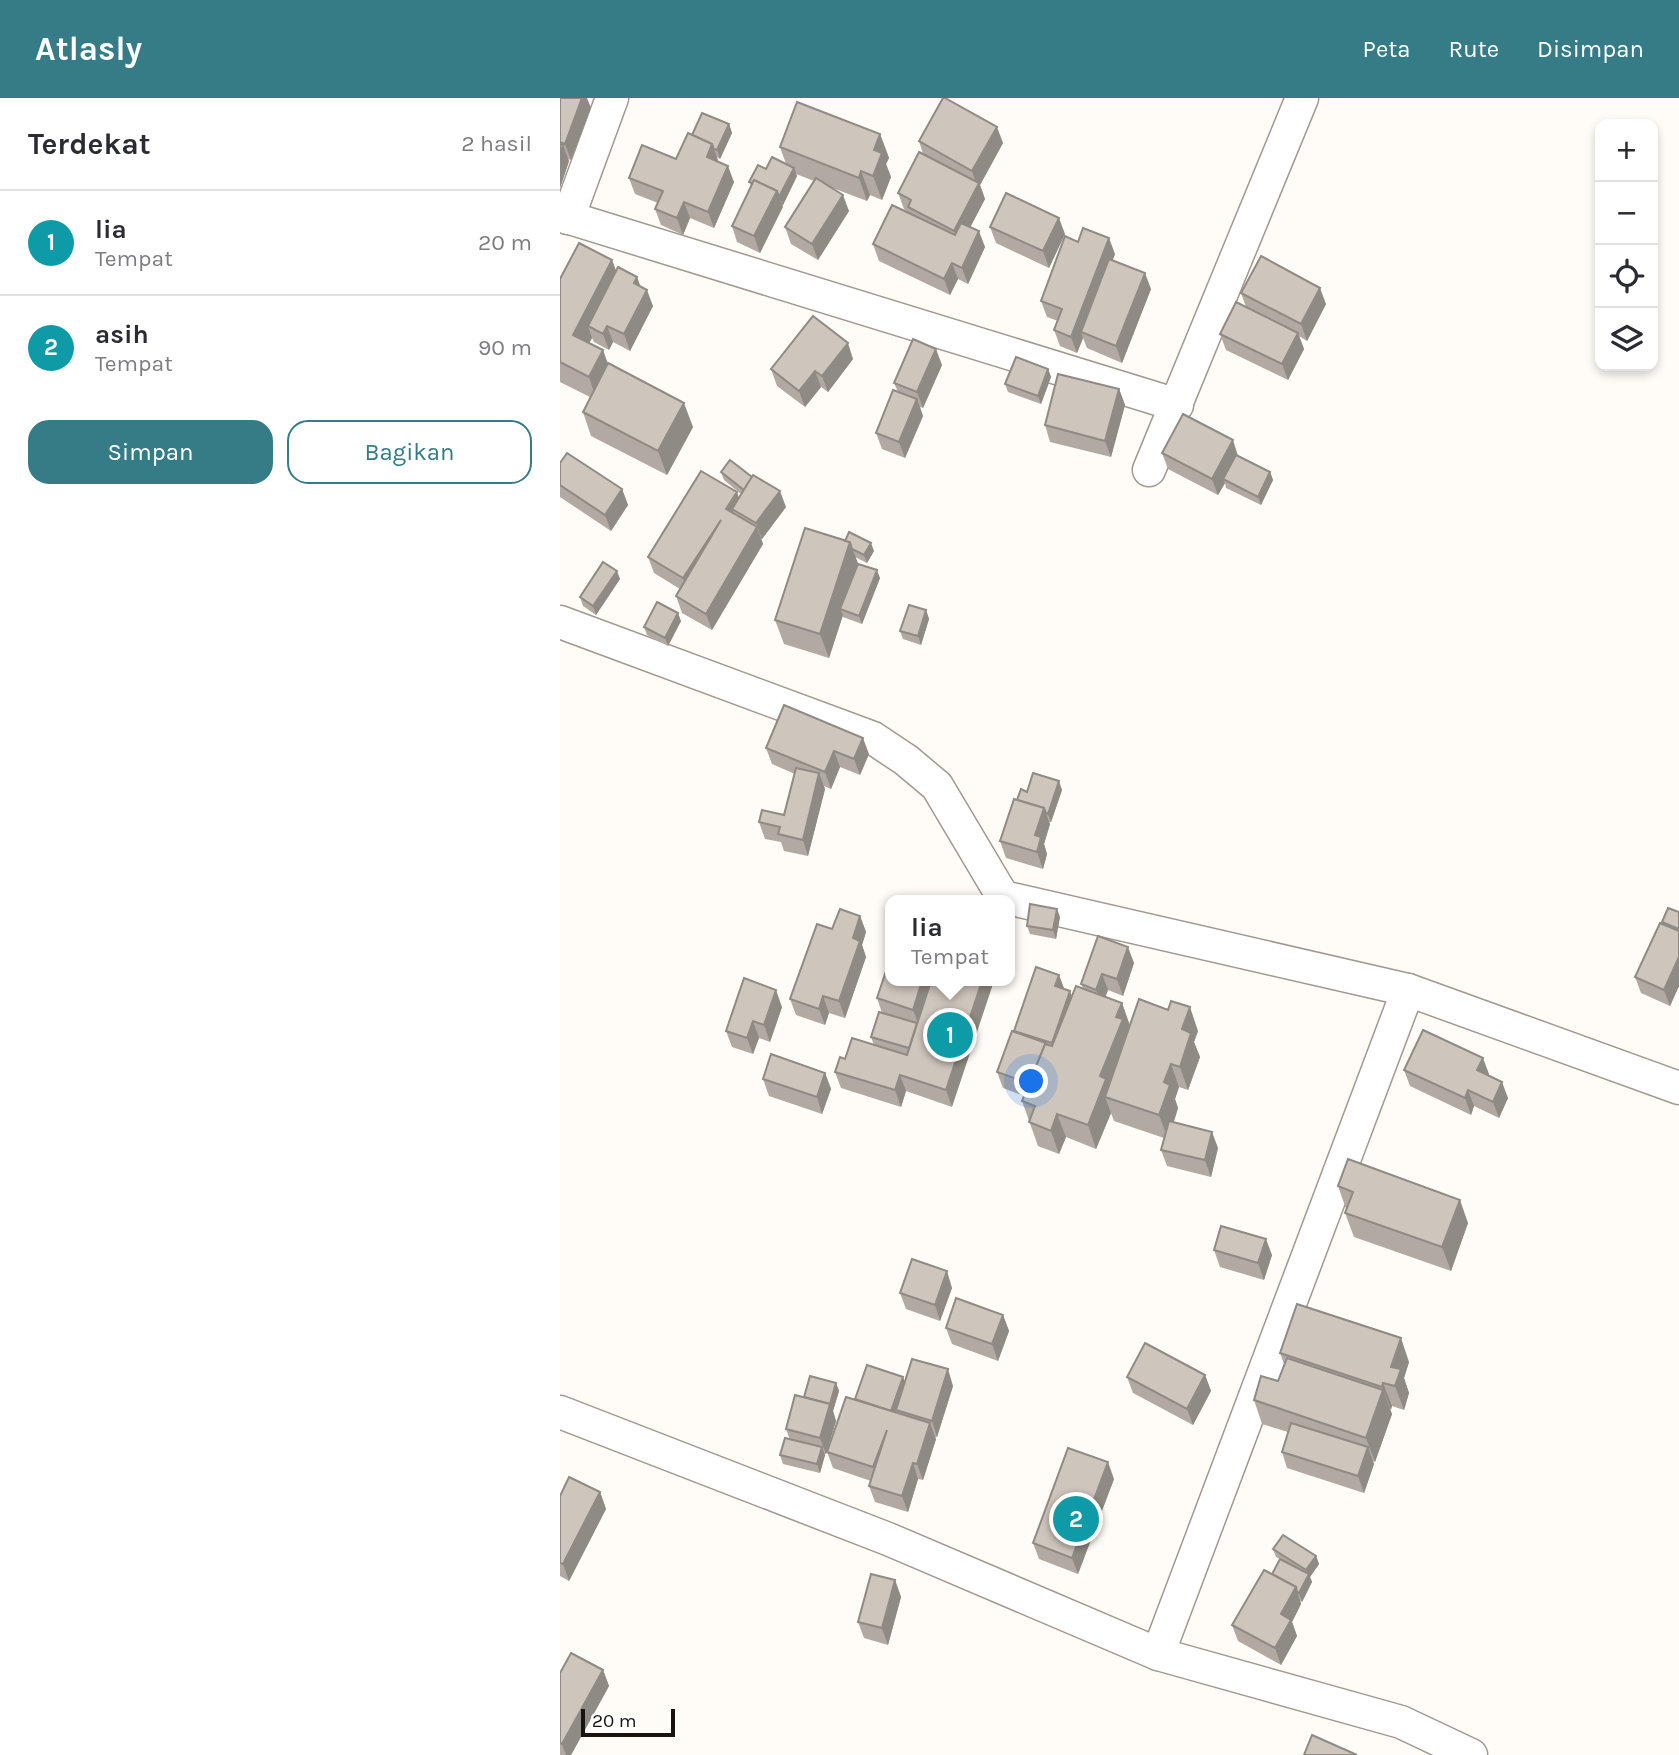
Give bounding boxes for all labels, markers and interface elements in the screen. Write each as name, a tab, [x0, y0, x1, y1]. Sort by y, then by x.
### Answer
text: Atlasly	[35, 30, 142, 68]
text: Peta	[1363, 35, 1410, 63]
text: Rute	[1448, 35, 1499, 63]
text: Disimpan	[1537, 35, 1644, 63]
map controls	[1595, 119, 1658, 371]
button: +	[1595, 119, 1658, 182]
text: Terdekat	[28, 126, 151, 162]
text: 2 hasil	[461, 130, 532, 157]
button: −	[1595, 182, 1658, 245]
text: lia	[95, 214, 127, 245]
text: 1	[47, 229, 55, 256]
text: 20 m	[478, 229, 532, 256]
text: Tempat	[95, 245, 173, 272]
button: locate	[1595, 245, 1658, 308]
button: layers	[1595, 308, 1658, 371]
text: asih	[95, 319, 149, 350]
text: 2	[44, 334, 58, 361]
text: 90 m	[478, 334, 532, 361]
text: Tempat	[95, 350, 173, 377]
button: Simpan	[28, 420, 273, 484]
button: Bagikan	[287, 420, 532, 484]
popup	[885, 895, 1015, 986]
text: lia	[911, 912, 943, 943]
text: Tempat	[911, 943, 989, 970]
pin: 1	[927, 1009, 973, 1061]
your location	[1014, 1064, 1048, 1098]
pin: 2	[1053, 1493, 1099, 1545]
scale bar	[581, 1706, 676, 1738]
text: 20 m	[592, 1710, 637, 1732]

